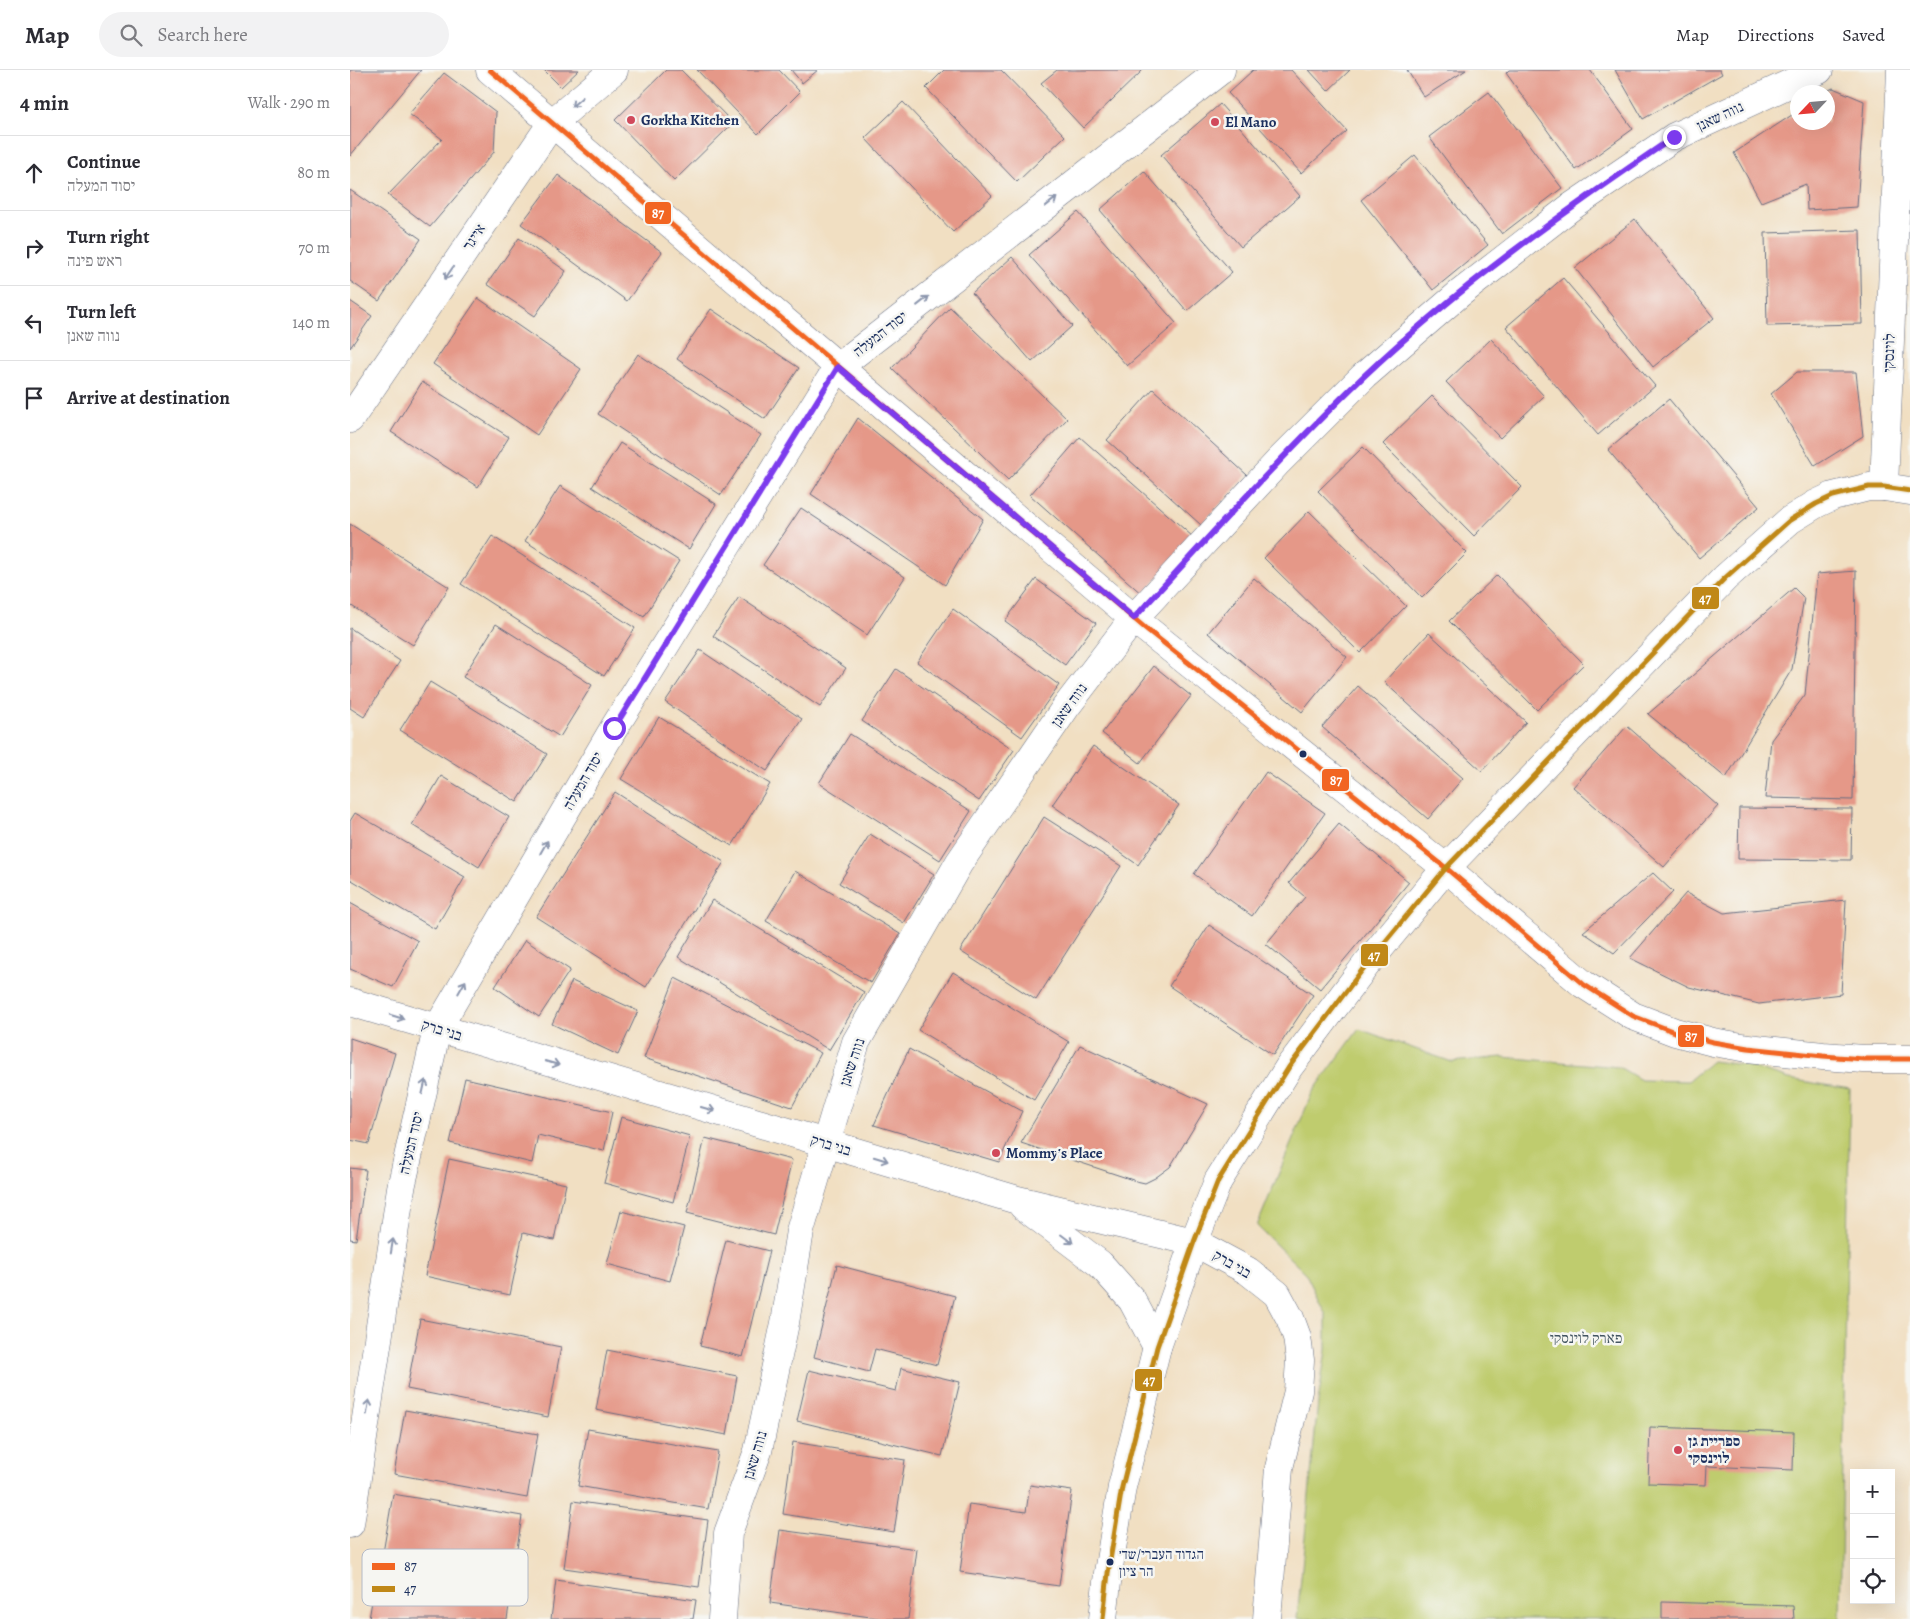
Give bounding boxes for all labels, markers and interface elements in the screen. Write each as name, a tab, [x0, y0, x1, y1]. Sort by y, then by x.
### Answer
search box	[99, 12, 449, 57]
text: Map	[25, 19, 69, 51]
icon: search	[117, 21, 145, 49]
text: Search here	[157, 22, 248, 48]
text: Map	[1676, 23, 1709, 47]
text: Directions	[1737, 23, 1814, 47]
text: Saved	[1842, 23, 1885, 47]
north arrow	[1790, 85, 1835, 130]
text: 4 min	[20, 89, 69, 117]
text: Walk · 290 m	[248, 92, 330, 114]
one-way arrow	[571, 96, 584, 107]
street label: נווה שאנן	[1693, 96, 1747, 136]
place label: Gorkha Kitchen	[641, 110, 740, 130]
place label: El Mano	[1225, 112, 1277, 132]
marker: Gorkha Kitchen	[625, 114, 637, 126]
marker: El Mano	[1209, 116, 1221, 128]
route end	[1663, 126, 1686, 149]
text: Continue	[67, 149, 141, 175]
icon: ahead	[20, 159, 48, 187]
text: 80 m	[297, 162, 330, 184]
text: יסוד המעלה	[67, 175, 135, 197]
one-way arrow	[1044, 197, 1058, 207]
line badge: 87	[644, 201, 672, 225]
text: 87	[652, 204, 664, 223]
street label: אייגר	[458, 220, 490, 254]
text: Turn right	[67, 224, 149, 250]
icon: right	[20, 234, 48, 262]
text: 70 m	[298, 237, 330, 259]
text: ראש פינה	[67, 250, 122, 272]
one-way arrow	[444, 266, 454, 280]
one-way arrow	[916, 296, 929, 307]
text: Turn left	[67, 299, 136, 325]
street label: יסוד המעלה	[849, 306, 911, 362]
icon: left	[20, 309, 48, 337]
text: 140 m	[292, 312, 330, 334]
text: נווה שאנן	[67, 325, 120, 347]
street label: לוינסקי	[1878, 333, 1900, 373]
icon: arrive	[20, 384, 48, 412]
text: Arrive at destination	[67, 385, 230, 411]
line badge: 47	[1691, 586, 1720, 610]
text: 47	[1699, 589, 1711, 608]
street label: נווה שאנן	[1046, 679, 1092, 731]
route start	[603, 717, 626, 740]
street label: יסוד המעלה	[558, 748, 608, 814]
unlabelled marker	[1298, 749, 1308, 759]
line badge: 87	[1321, 768, 1350, 792]
text: 87	[1330, 771, 1342, 790]
one-way arrow	[539, 840, 549, 854]
line badge: 47	[1360, 943, 1389, 967]
text: 47	[1368, 946, 1380, 965]
one-way arrow	[457, 980, 467, 995]
one-way arrow	[388, 1012, 404, 1022]
street label: בני ברק	[419, 1014, 465, 1046]
line badge: 87	[1677, 1024, 1705, 1048]
text: 87	[1685, 1027, 1697, 1046]
street label: נווה שאנן	[834, 1035, 870, 1089]
one-way arrow	[544, 1058, 560, 1068]
one-way arrow	[420, 1079, 429, 1095]
one-way arrow	[700, 1104, 716, 1114]
street label: יסוד המעלה	[394, 1110, 428, 1176]
street label: בני ברק	[808, 1129, 854, 1161]
place label: Mommy׳s Place	[1006, 1143, 1103, 1163]
marker: Mommy׳s Place	[990, 1147, 1002, 1159]
one-way arrow	[873, 1155, 889, 1165]
one-way arrow	[1060, 1234, 1074, 1244]
one-way arrow	[387, 1238, 397, 1254]
street label: בני ברק	[1209, 1245, 1255, 1283]
park label: פארק לוינסקי	[1550, 1328, 1622, 1348]
line badge: 47	[1134, 1368, 1163, 1392]
text: 47	[1143, 1371, 1155, 1390]
one-way arrow	[363, 1399, 373, 1415]
street label: נווה שאנן	[738, 1428, 772, 1482]
place label: ספריית גן לוינסקי	[1688, 1431, 1740, 1468]
marker: ספריית גן לוינסקי	[1672, 1444, 1684, 1456]
map controls	[1850, 1469, 1895, 1604]
button: +	[1850, 1469, 1895, 1514]
button: −	[1850, 1514, 1895, 1559]
place label: הגדוד העברי/שד׳ הר ציון	[1119, 1545, 1204, 1581]
legend	[362, 1549, 528, 1606]
text: 87	[404, 1557, 417, 1576]
marker: הגדוד העברי/שד׳ הר ציון	[1105, 1557, 1115, 1567]
button: locate	[1850, 1559, 1895, 1604]
text: 47	[404, 1580, 416, 1599]

